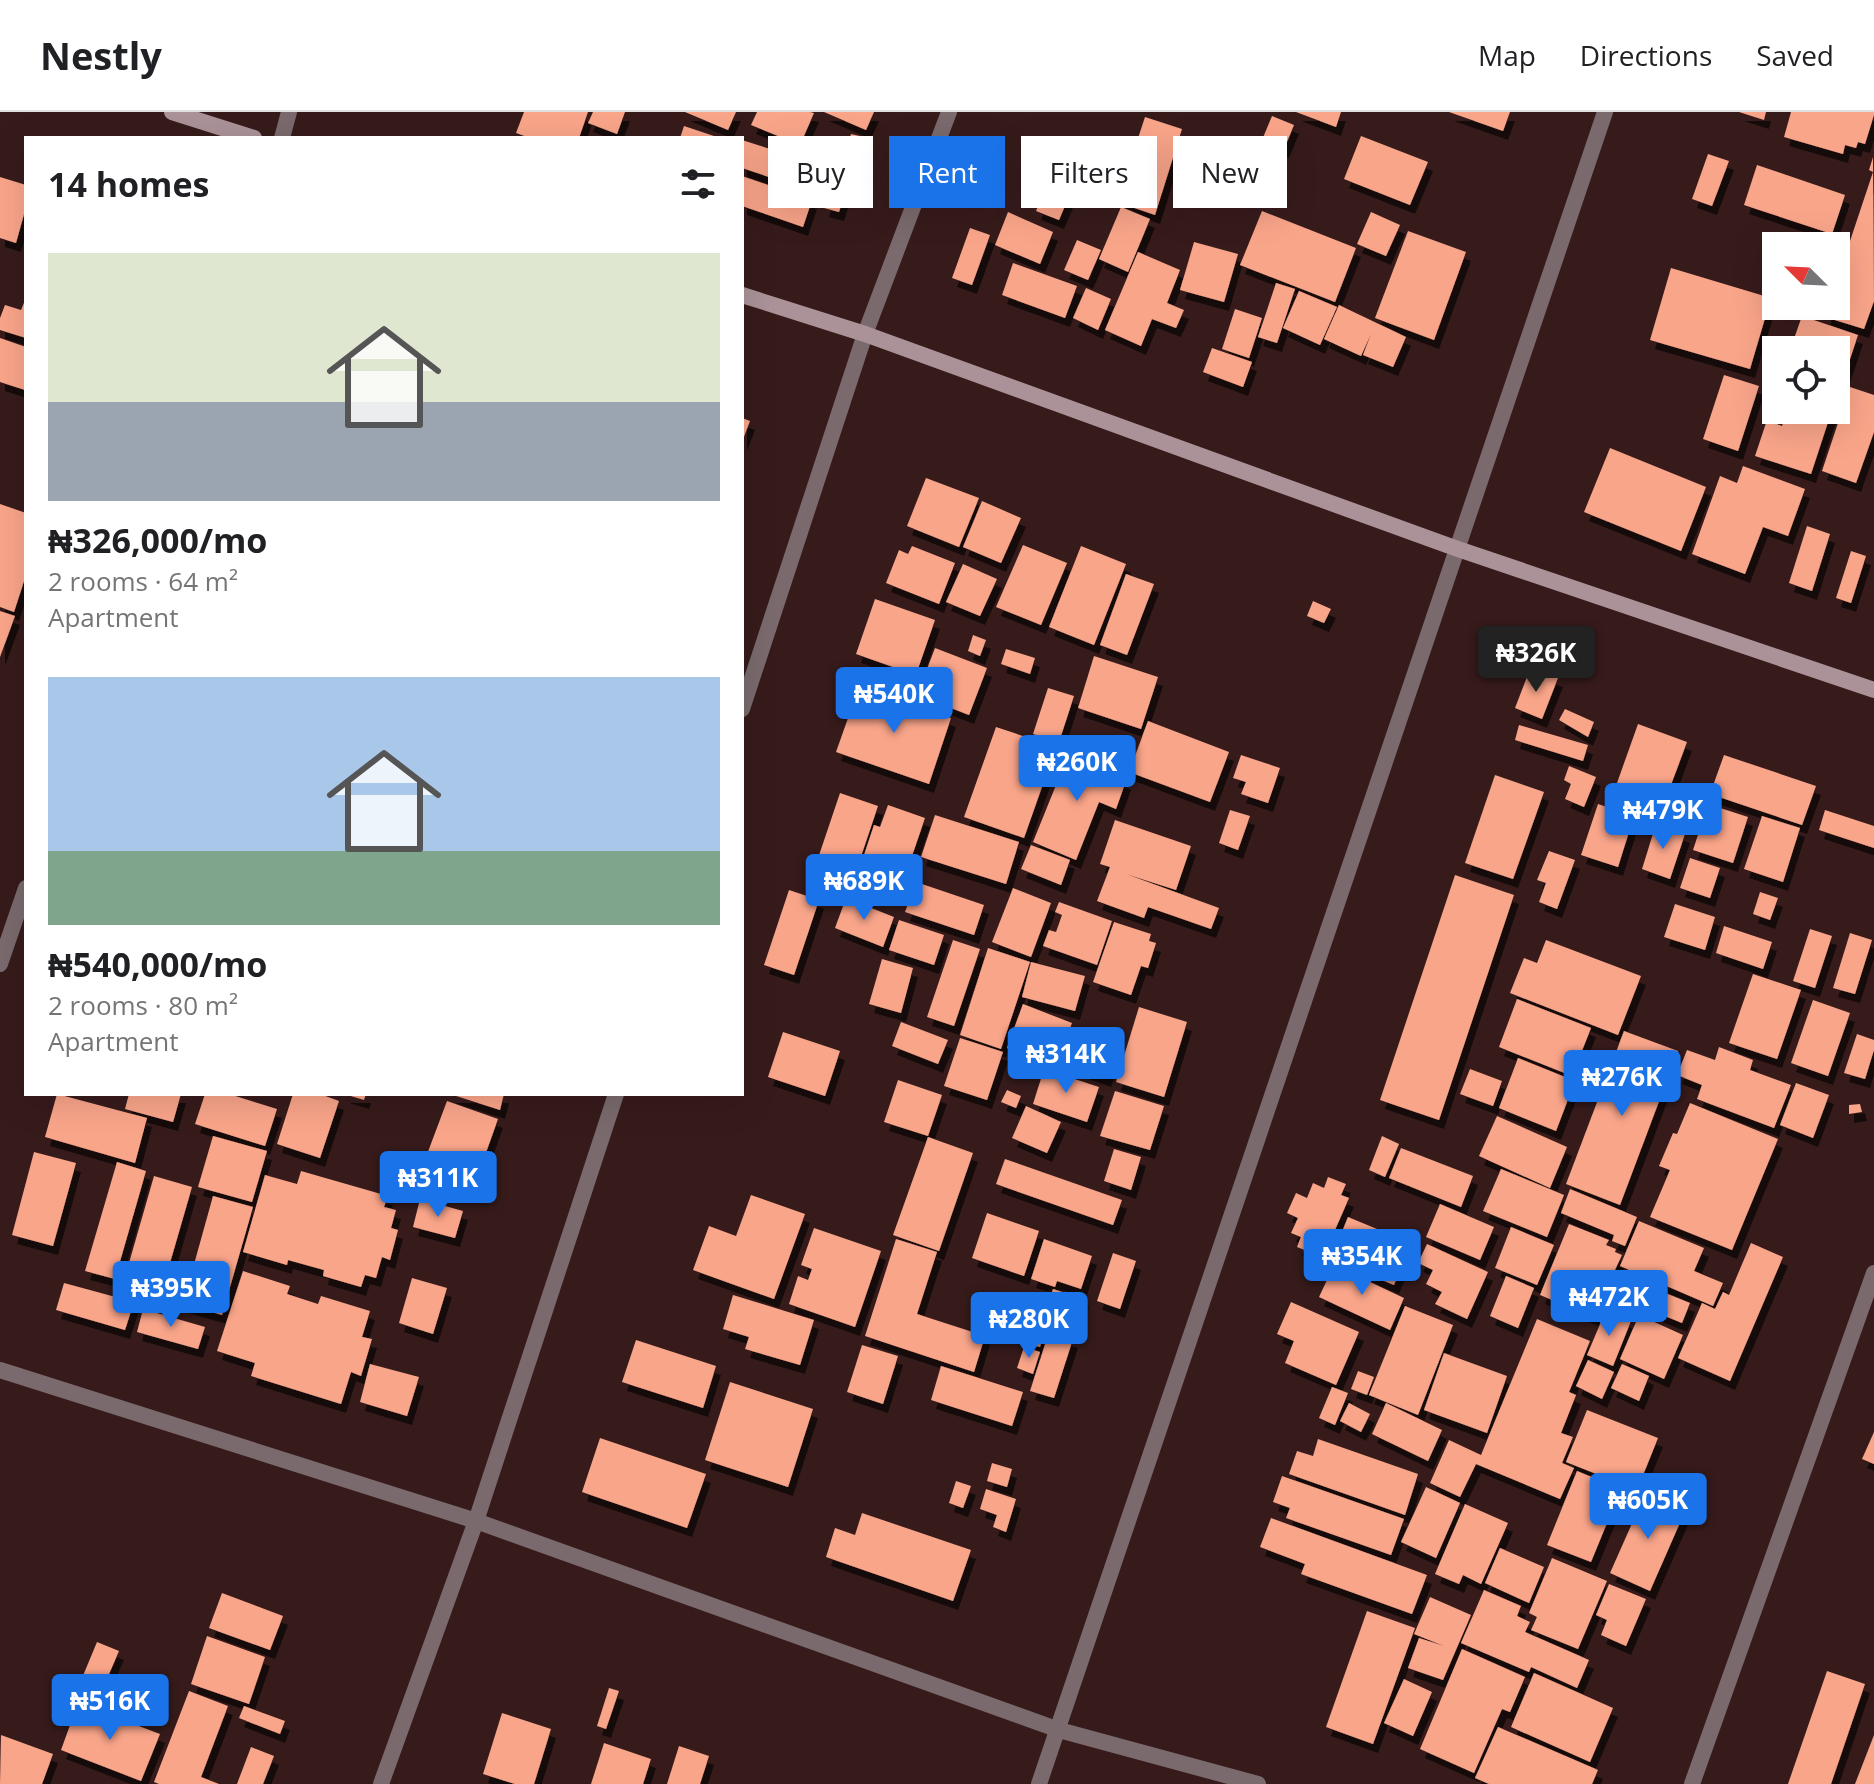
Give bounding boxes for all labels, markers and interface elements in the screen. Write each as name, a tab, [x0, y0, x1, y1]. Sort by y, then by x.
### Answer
text: Nestly	[40, 29, 162, 81]
text: Map	[1478, 36, 1536, 74]
text: Directions	[1580, 36, 1712, 74]
text: Saved	[1756, 36, 1834, 74]
chip: Buy	[768, 136, 873, 208]
chip: Rent	[889, 136, 1005, 208]
chip: Filters	[1021, 136, 1157, 208]
chip: New	[1173, 136, 1287, 208]
text: 14 homes	[48, 161, 209, 207]
icon: filters	[676, 162, 720, 206]
north arrow	[1762, 232, 1850, 320]
map controls	[1762, 232, 1850, 424]
icon: home	[312, 305, 456, 449]
button: locate	[1762, 336, 1850, 424]
text: ₦326,000/mo	[48, 517, 267, 563]
text: 2 rooms · 64 m²	[48, 563, 238, 599]
text: Apartment	[48, 599, 179, 635]
pin: ₦326K	[1480, 626, 1592, 694]
text: ₦326K	[1496, 634, 1576, 670]
pin: ₦540K	[838, 667, 950, 735]
text: ₦540K	[854, 675, 934, 711]
icon: home	[312, 729, 456, 873]
pin: ₦260K	[1021, 735, 1133, 803]
text: ₦260K	[1037, 743, 1117, 779]
pin: ₦479K	[1607, 783, 1719, 851]
text: ₦479K	[1623, 791, 1703, 827]
pin: ₦689K	[808, 854, 920, 922]
text: ₦689K	[824, 862, 904, 898]
text: ₦540,000/mo	[48, 941, 267, 987]
text: 2 rooms · 80 m²	[48, 987, 238, 1023]
text: Apartment	[48, 1023, 179, 1059]
pin: ₦314K	[1010, 1027, 1122, 1095]
text: ₦314K	[1026, 1035, 1106, 1071]
pin: ₦276K	[1566, 1050, 1678, 1118]
text: ₦276K	[1582, 1058, 1662, 1094]
pin: ₦311K	[382, 1151, 494, 1219]
text: ₦311K	[398, 1159, 478, 1195]
pin: ₦354K	[1306, 1229, 1418, 1297]
text: ₦354K	[1322, 1237, 1402, 1273]
pin: ₦395K	[115, 1261, 227, 1329]
text: ₦395K	[131, 1269, 211, 1305]
pin: ₦472K	[1553, 1270, 1665, 1338]
text: ₦472K	[1569, 1278, 1649, 1314]
pin: ₦280K	[973, 1292, 1085, 1360]
text: ₦280K	[989, 1300, 1069, 1336]
pin: ₦605K	[1592, 1473, 1704, 1541]
text: ₦605K	[1608, 1481, 1688, 1517]
pin: ₦516K	[54, 1674, 166, 1742]
text: ₦516K	[70, 1682, 150, 1718]

